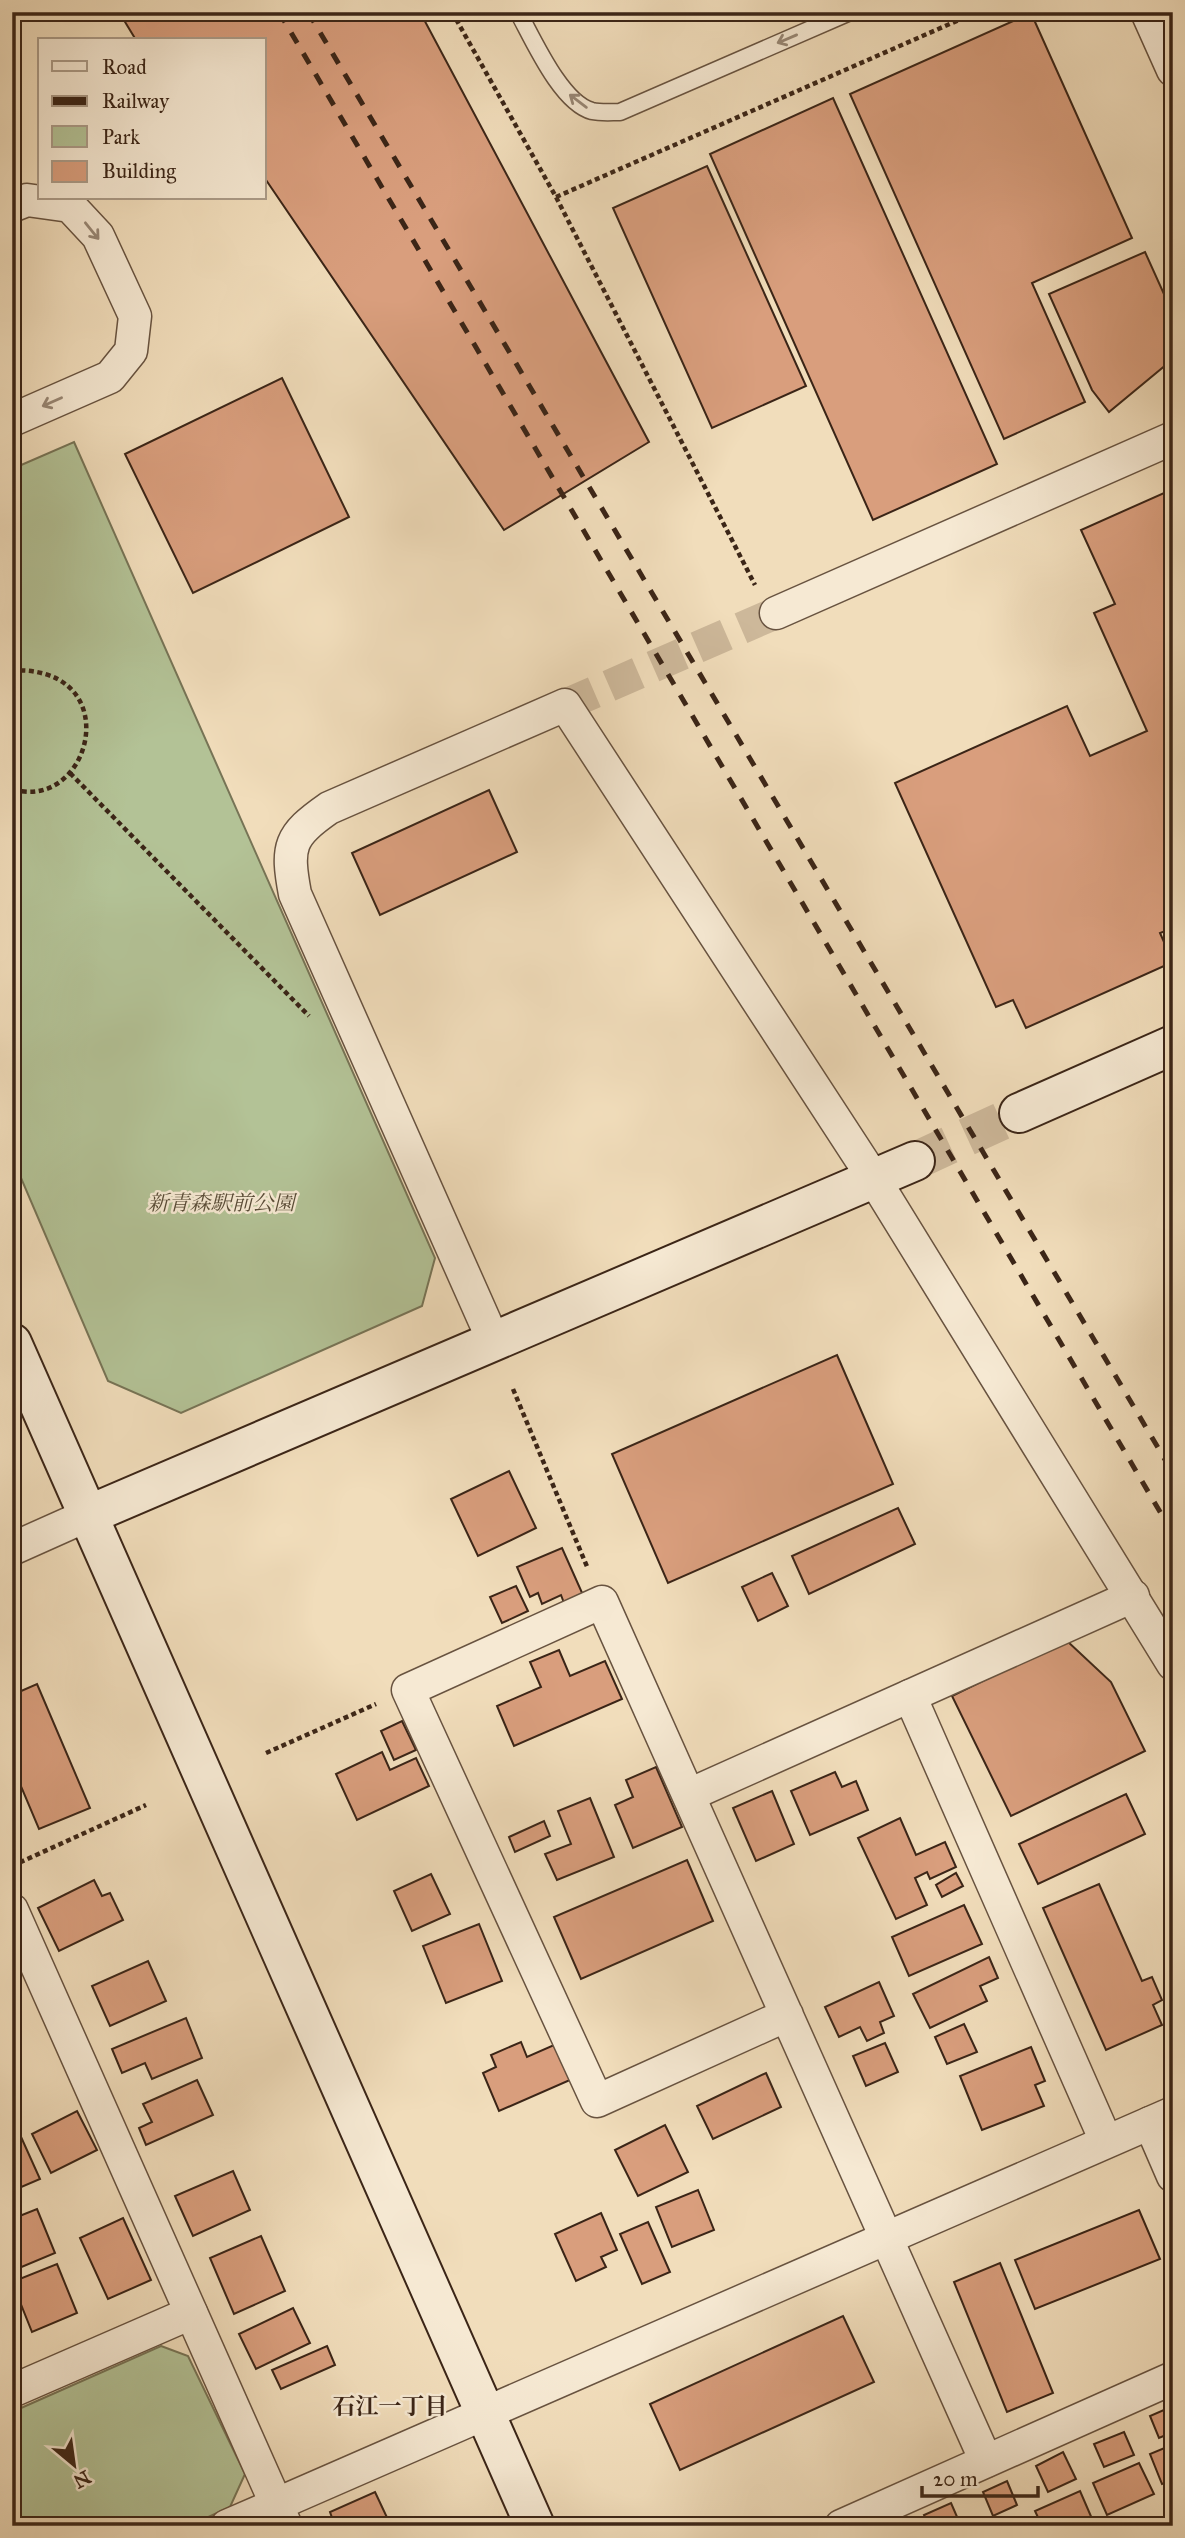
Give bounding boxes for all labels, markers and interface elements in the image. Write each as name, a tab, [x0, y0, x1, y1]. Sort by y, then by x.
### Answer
one-way arrow	[777, 34, 798, 47]
legend	[38, 38, 266, 200]
text: Road	[102, 54, 147, 80]
text: Railway	[102, 88, 170, 114]
one-way arrow	[569, 94, 588, 109]
text: Park	[102, 124, 140, 150]
text: Building	[102, 158, 176, 184]
one-way arrow	[84, 221, 99, 239]
one-way arrow	[42, 396, 63, 409]
park label: 新青森駅前公園	[148, 1190, 297, 1216]
district label: 石江一丁目	[333, 2392, 448, 2420]
north arrow	[38, 2430, 108, 2500]
scale bar	[922, 2454, 1038, 2498]
text: N	[69, 2465, 95, 2493]
text: 20 m	[933, 2466, 978, 2492]

